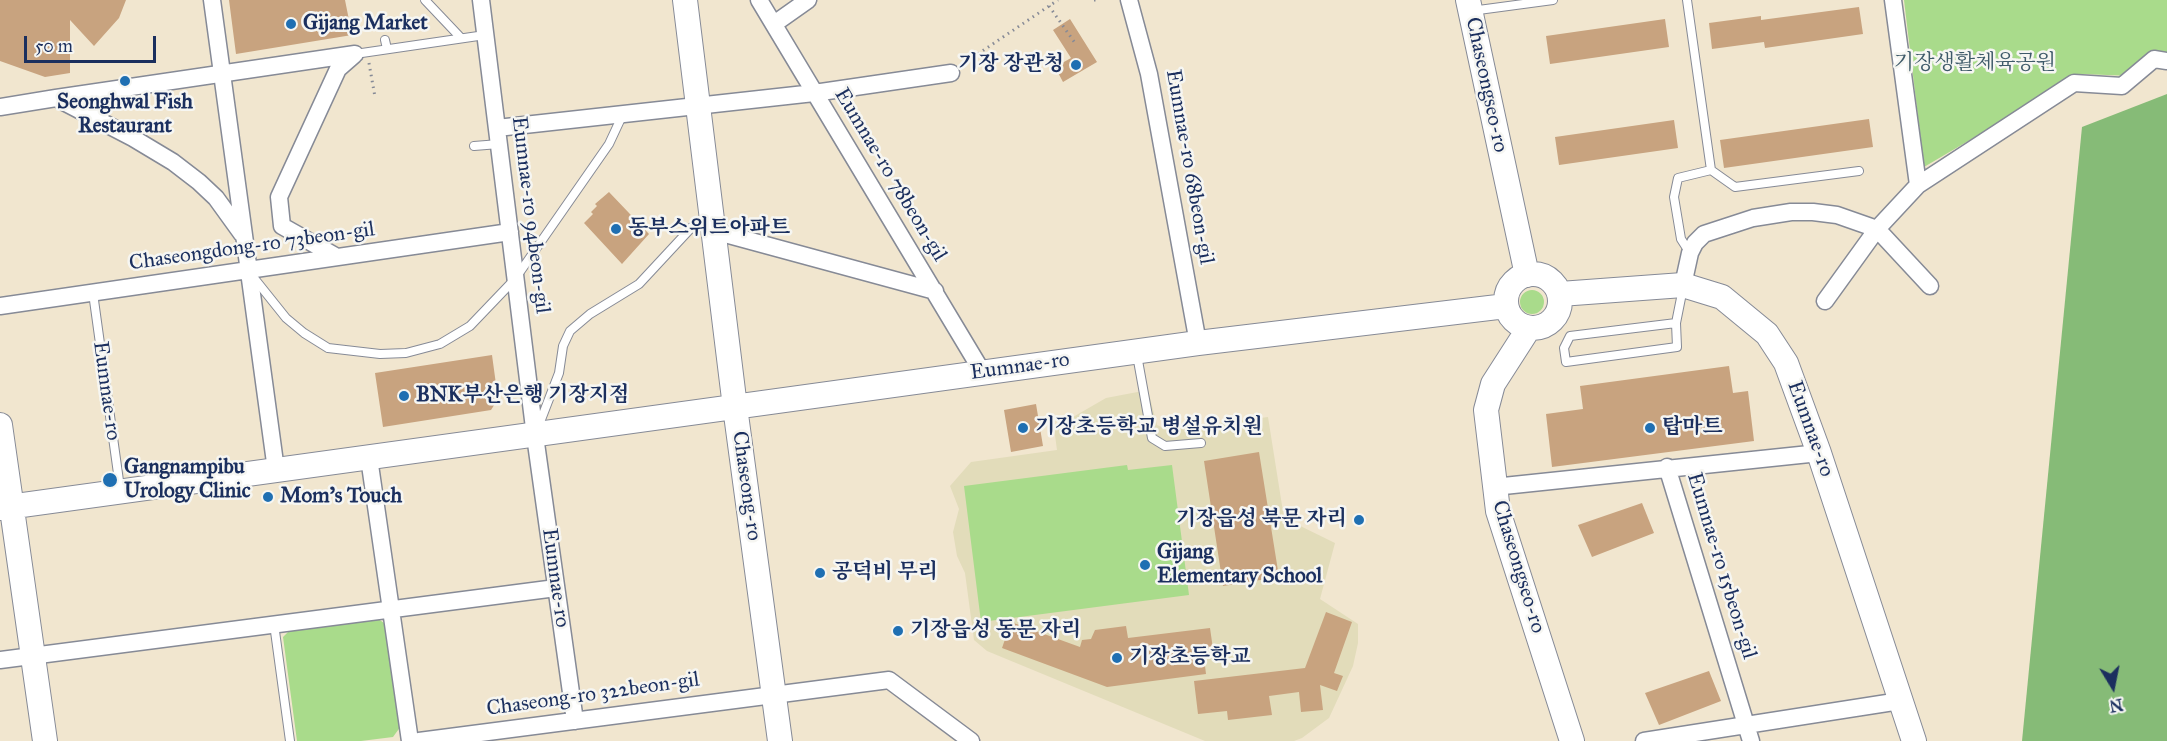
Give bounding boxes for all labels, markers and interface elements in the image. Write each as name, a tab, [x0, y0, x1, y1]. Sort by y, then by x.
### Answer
place label: Gijang Market	[303, 11, 428, 37]
street label: Chaseongseo-ro	[1459, 15, 1513, 155]
marker: Gijang Market	[284, 17, 298, 31]
scale bar	[27, 24, 159, 62]
text: 50 m	[35, 35, 73, 57]
park label: 기장생활체육공원	[1894, 51, 2056, 77]
place label: 기장 장관청	[958, 52, 1064, 78]
marker: 기장 장관청	[1069, 58, 1083, 72]
street label: Eumnae-ro 68beon-gil	[1159, 68, 1219, 266]
marker: Seonghwal Fish Restaurant	[118, 74, 132, 88]
street label: Eumnae-ro 78beon-gil	[828, 84, 952, 266]
place label: Seonghwal Fish Restaurant	[57, 90, 193, 140]
street label: Eumnae-ro 94beon-gil	[505, 115, 555, 315]
place label: 동부스위트아파트	[628, 216, 790, 242]
street label: Chaseongdong-ro 73beon-gil	[128, 217, 376, 277]
marker: 동부스위트아파트	[609, 222, 623, 236]
street label: Eumnae-ro	[87, 340, 125, 442]
street label: Eumnae-ro	[969, 348, 1071, 386]
street label: Eumnae-ro	[1781, 378, 1839, 480]
place label: BNK부산은행 기장지점	[416, 383, 629, 409]
marker: BNK부산은행 기장지점	[397, 389, 411, 403]
place label: 기장초등학교 병설유치원	[1035, 415, 1263, 441]
place label: 탑마트	[1662, 415, 1723, 441]
marker: 기장초등학교 병설유치원	[1016, 421, 1030, 435]
marker: 탑마트	[1643, 421, 1657, 435]
street label: Chaseong-ro	[726, 430, 766, 542]
place label: Gangnampibu Urology Clinic	[124, 455, 251, 505]
street label: Eumnae-ro 15beon-gil	[1681, 470, 1761, 662]
marker: Gangnampibu Urology Clinic	[101, 471, 119, 489]
place label: Mom's Touch	[280, 484, 402, 510]
marker: Mom's Touch	[261, 490, 275, 504]
street label: Chaseongseo-ro	[1486, 498, 1550, 636]
place label: 기장읍성 북문 자리	[1176, 507, 1347, 533]
marker: 기장읍성 북문 자리	[1352, 513, 1366, 527]
street label: Eumnae-ro	[536, 527, 574, 629]
place label: Gijang Elementary School	[1157, 540, 1322, 590]
marker: Gijang Elementary School	[1138, 558, 1152, 572]
place label: 공덕비 무리	[832, 560, 938, 586]
marker: 공덕비 무리	[813, 566, 827, 580]
place label: 기장읍성 동문 자리	[910, 618, 1081, 644]
marker: 기장읍성 동문 자리	[891, 624, 905, 638]
place label: 기장초등학교	[1129, 645, 1251, 671]
marker: 기장초등학교	[1110, 651, 1124, 665]
north arrow	[2083, 657, 2143, 717]
street label: Chaseong-ro 322beon-gil	[485, 668, 701, 722]
text: N	[2108, 695, 2125, 716]

